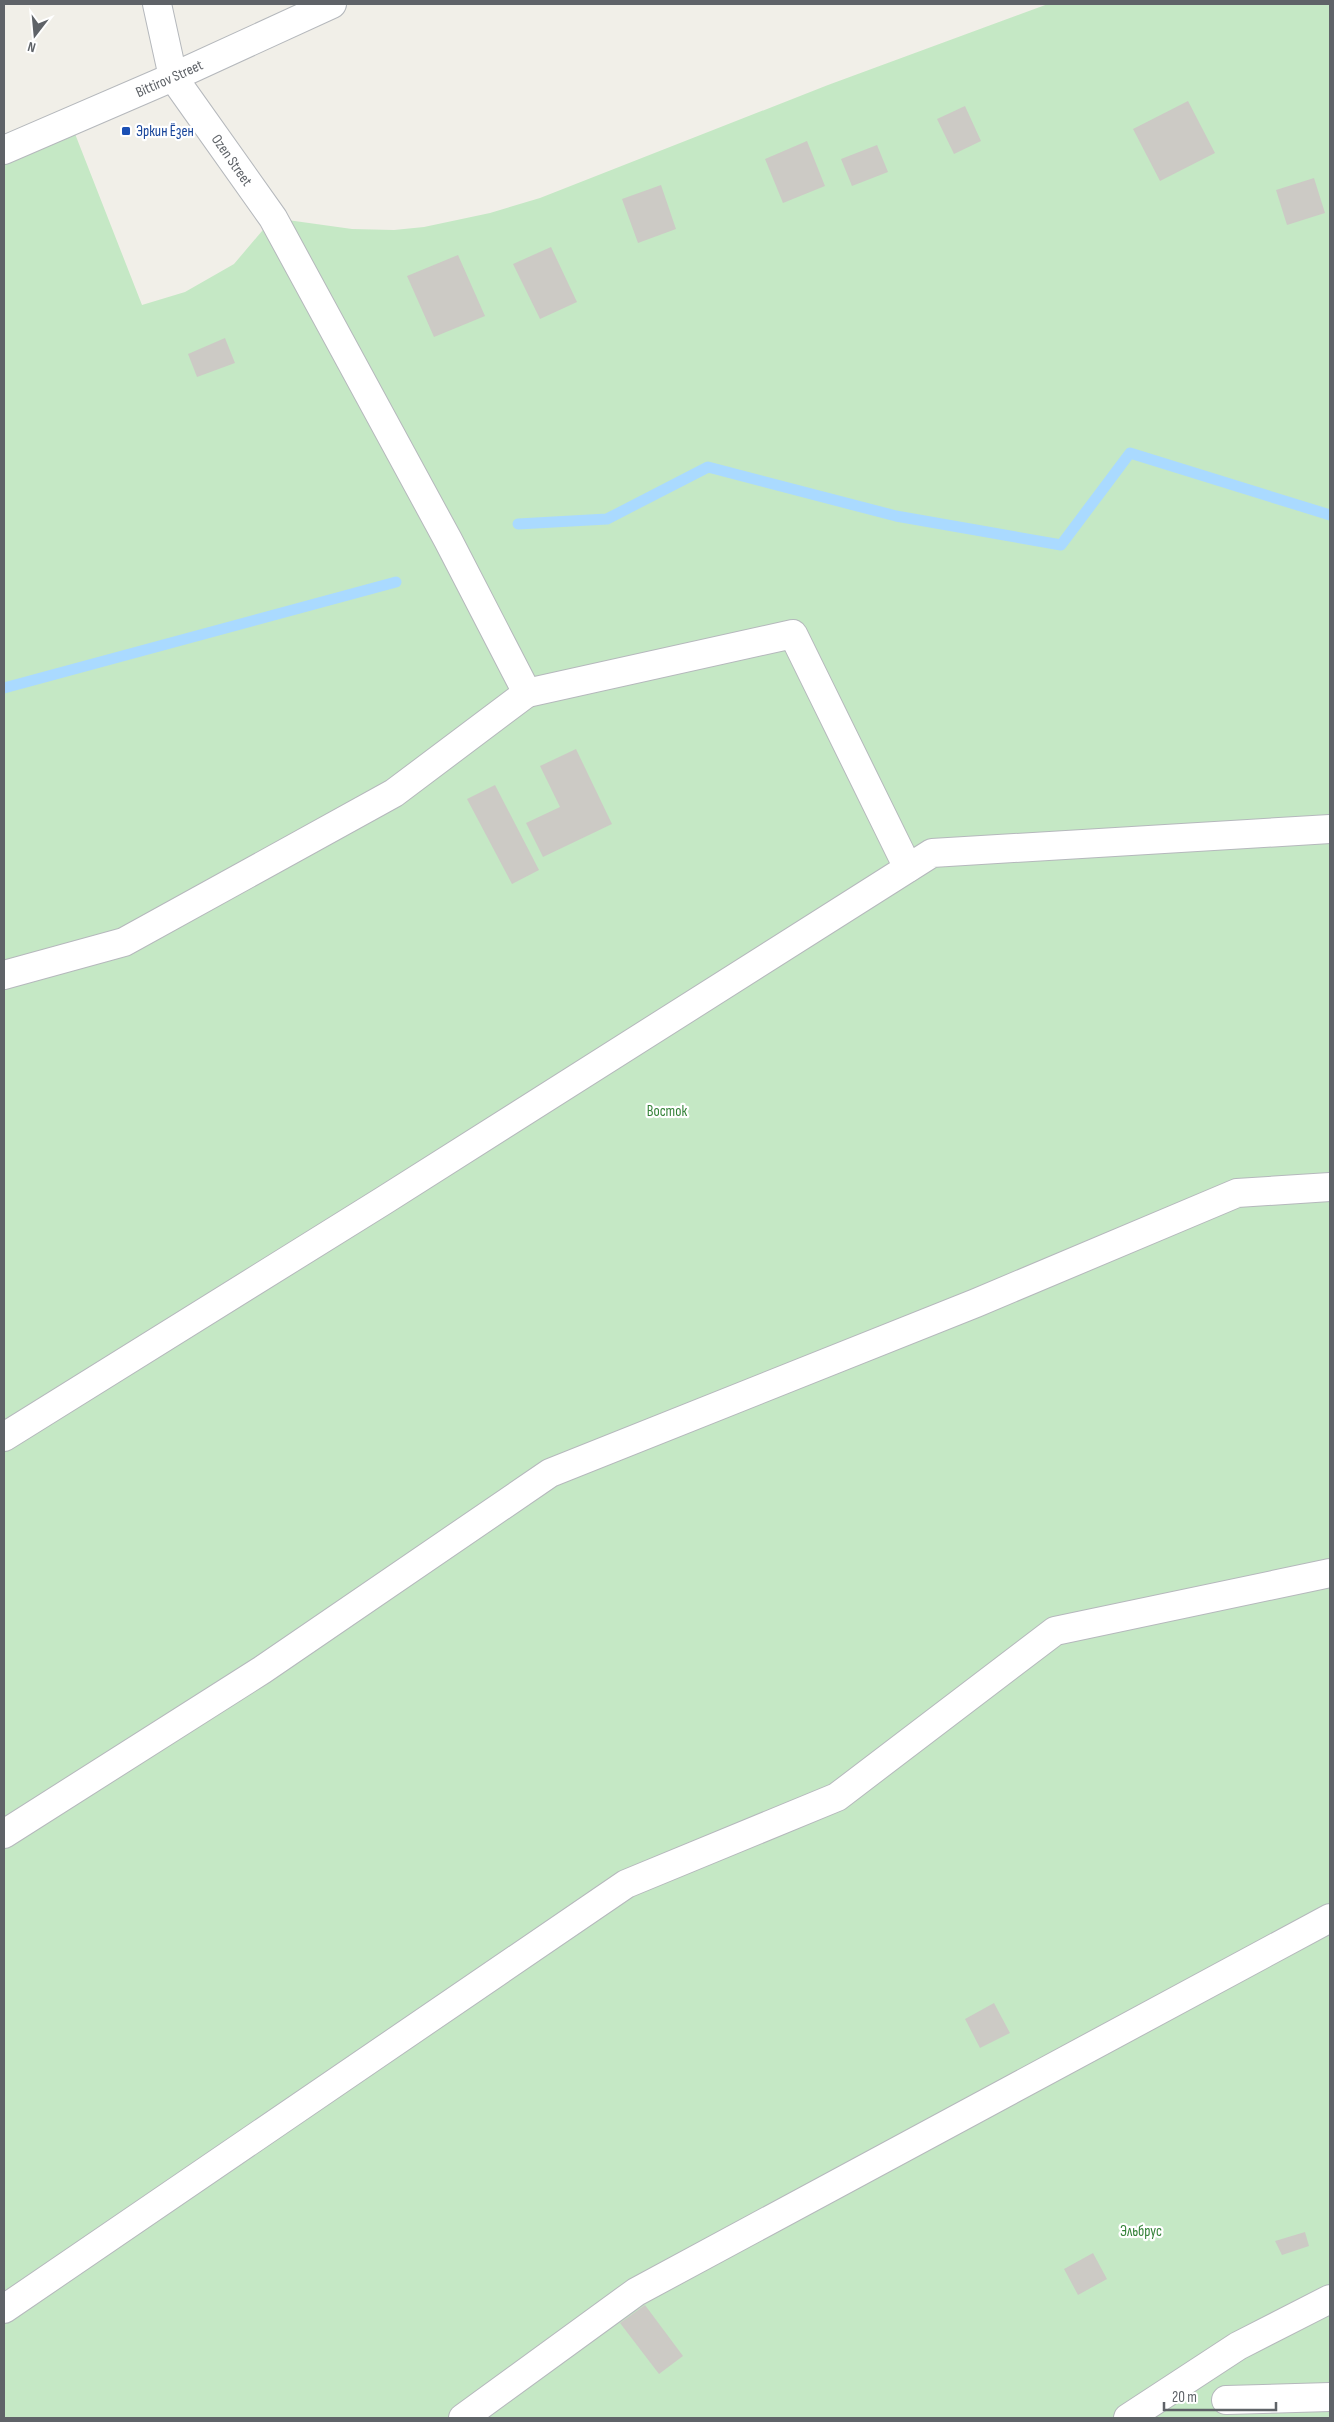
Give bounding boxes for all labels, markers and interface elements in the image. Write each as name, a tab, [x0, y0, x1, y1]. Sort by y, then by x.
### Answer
north arrow	[10, 10, 60, 60]
text: N	[26, 38, 37, 56]
street label: Bittirov Street	[133, 55, 206, 102]
place label: Эркин Ёзен	[136, 122, 194, 141]
marker: Эркин Ёзен	[120, 125, 132, 137]
street label: Ozen Street	[207, 131, 257, 190]
park label: Восток	[647, 1102, 687, 1121]
park label: Эльбрус	[1120, 2222, 1162, 2241]
scale bar	[1164, 2380, 1276, 2412]
text: 20 m	[1172, 2388, 1197, 2407]

